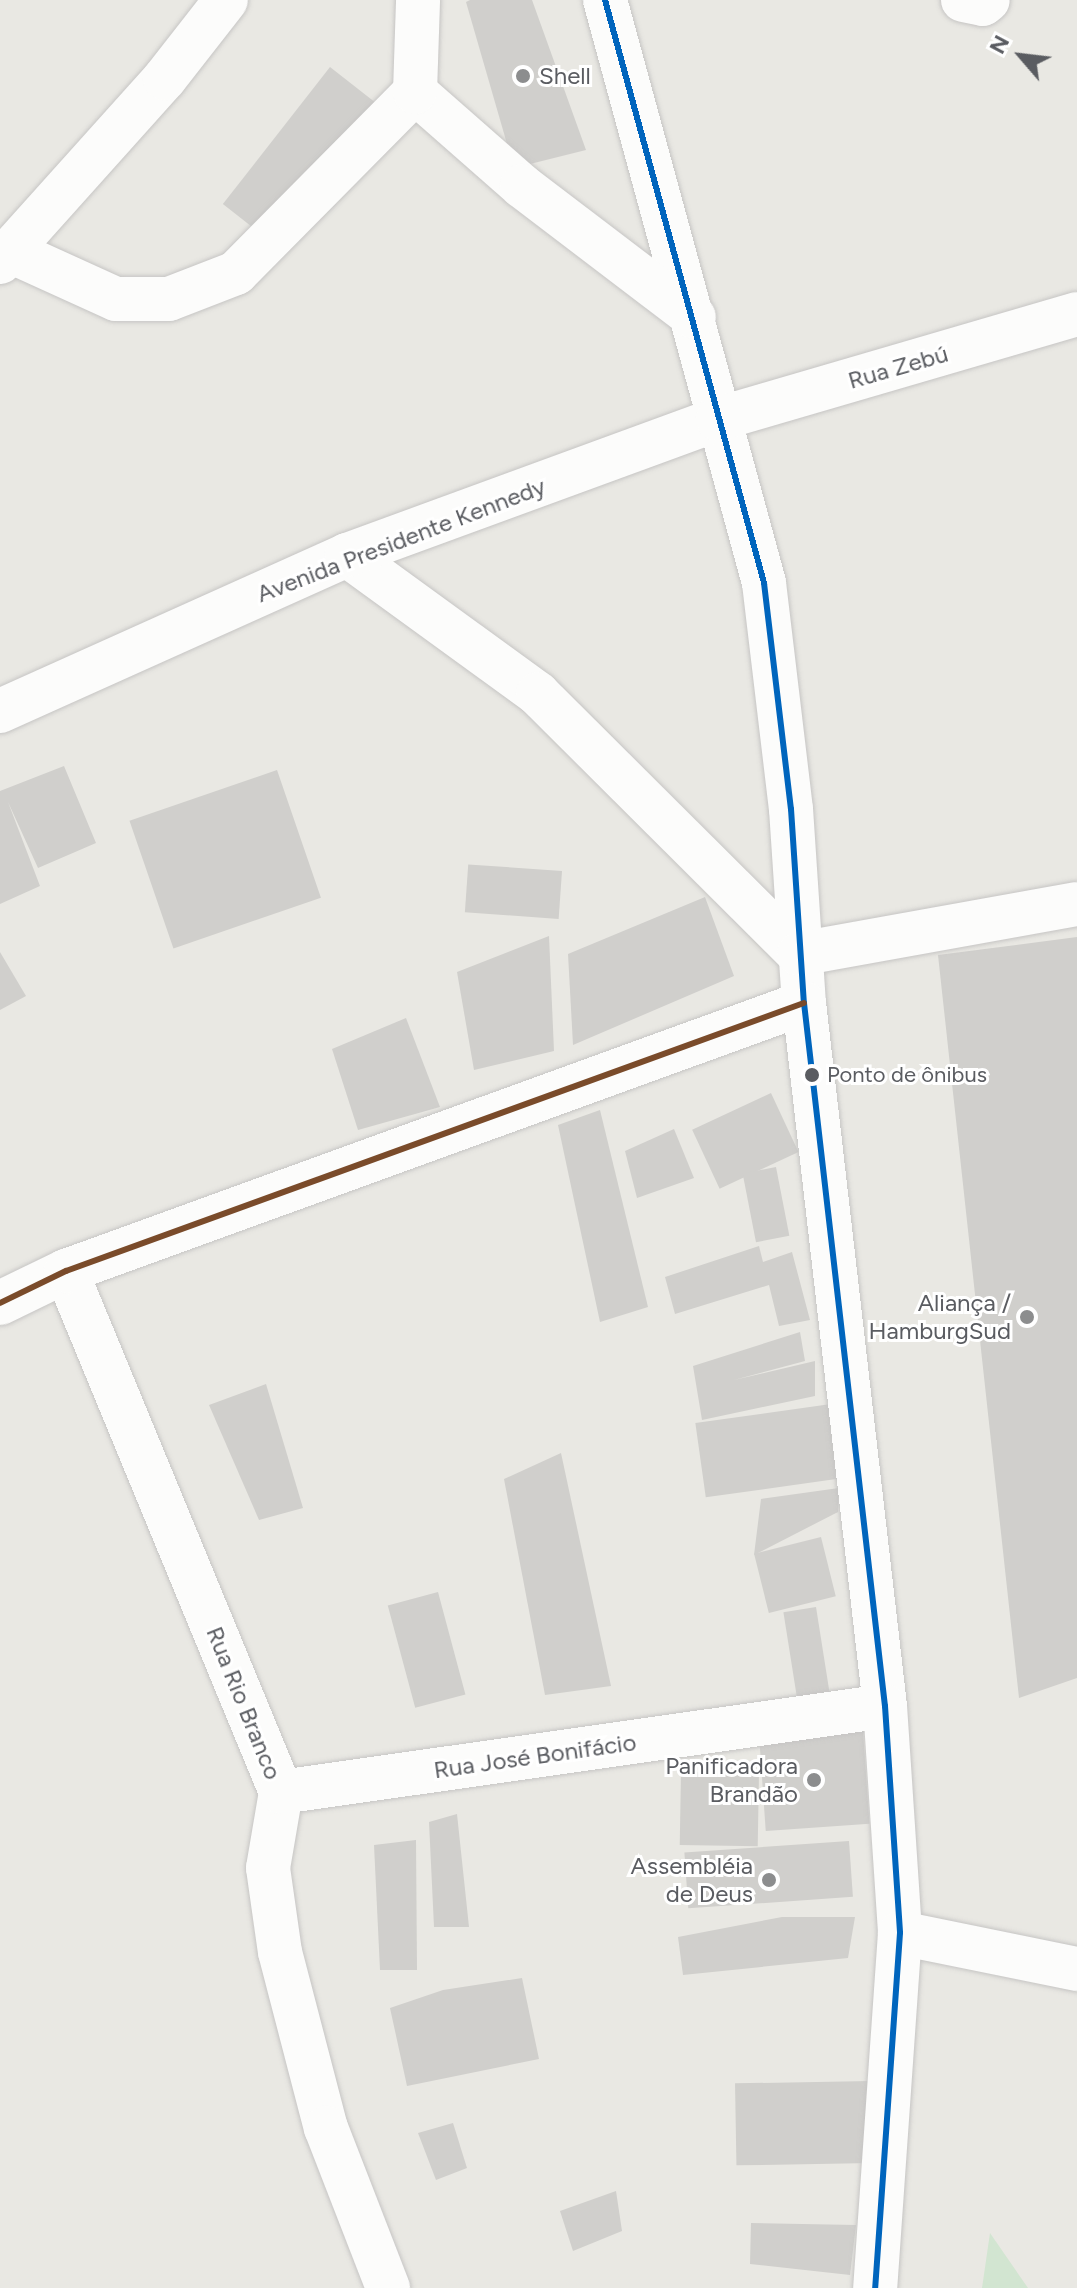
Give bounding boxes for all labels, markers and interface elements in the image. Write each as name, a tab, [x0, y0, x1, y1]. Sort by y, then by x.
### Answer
north arrow	[981, 16, 1061, 96]
text: N	[983, 31, 1015, 58]
place label: Shell	[539, 62, 591, 90]
marker: Shell	[514, 67, 532, 85]
street label: Rua Zebú	[845, 339, 951, 395]
street label: Avenida Presidente Kennedy	[253, 472, 549, 608]
place label: Ponto de ônibus	[827, 1062, 987, 1088]
marker: Ponto de ônibus	[804, 1067, 820, 1083]
place label: Aliança / HamburgSud	[868, 1289, 1011, 1345]
marker: Aliança / HamburgSud	[1018, 1308, 1036, 1326]
street label: Rua Rio Branco	[200, 1622, 288, 1784]
street label: Rua José Bonifácio	[432, 1728, 638, 1784]
place label: Panificadora Brandão	[665, 1752, 798, 1808]
marker: Panificadora Brandão	[805, 1771, 823, 1789]
place label: Assembléia de Deus	[631, 1852, 753, 1908]
marker: Assembléia de Deus	[760, 1871, 778, 1889]

